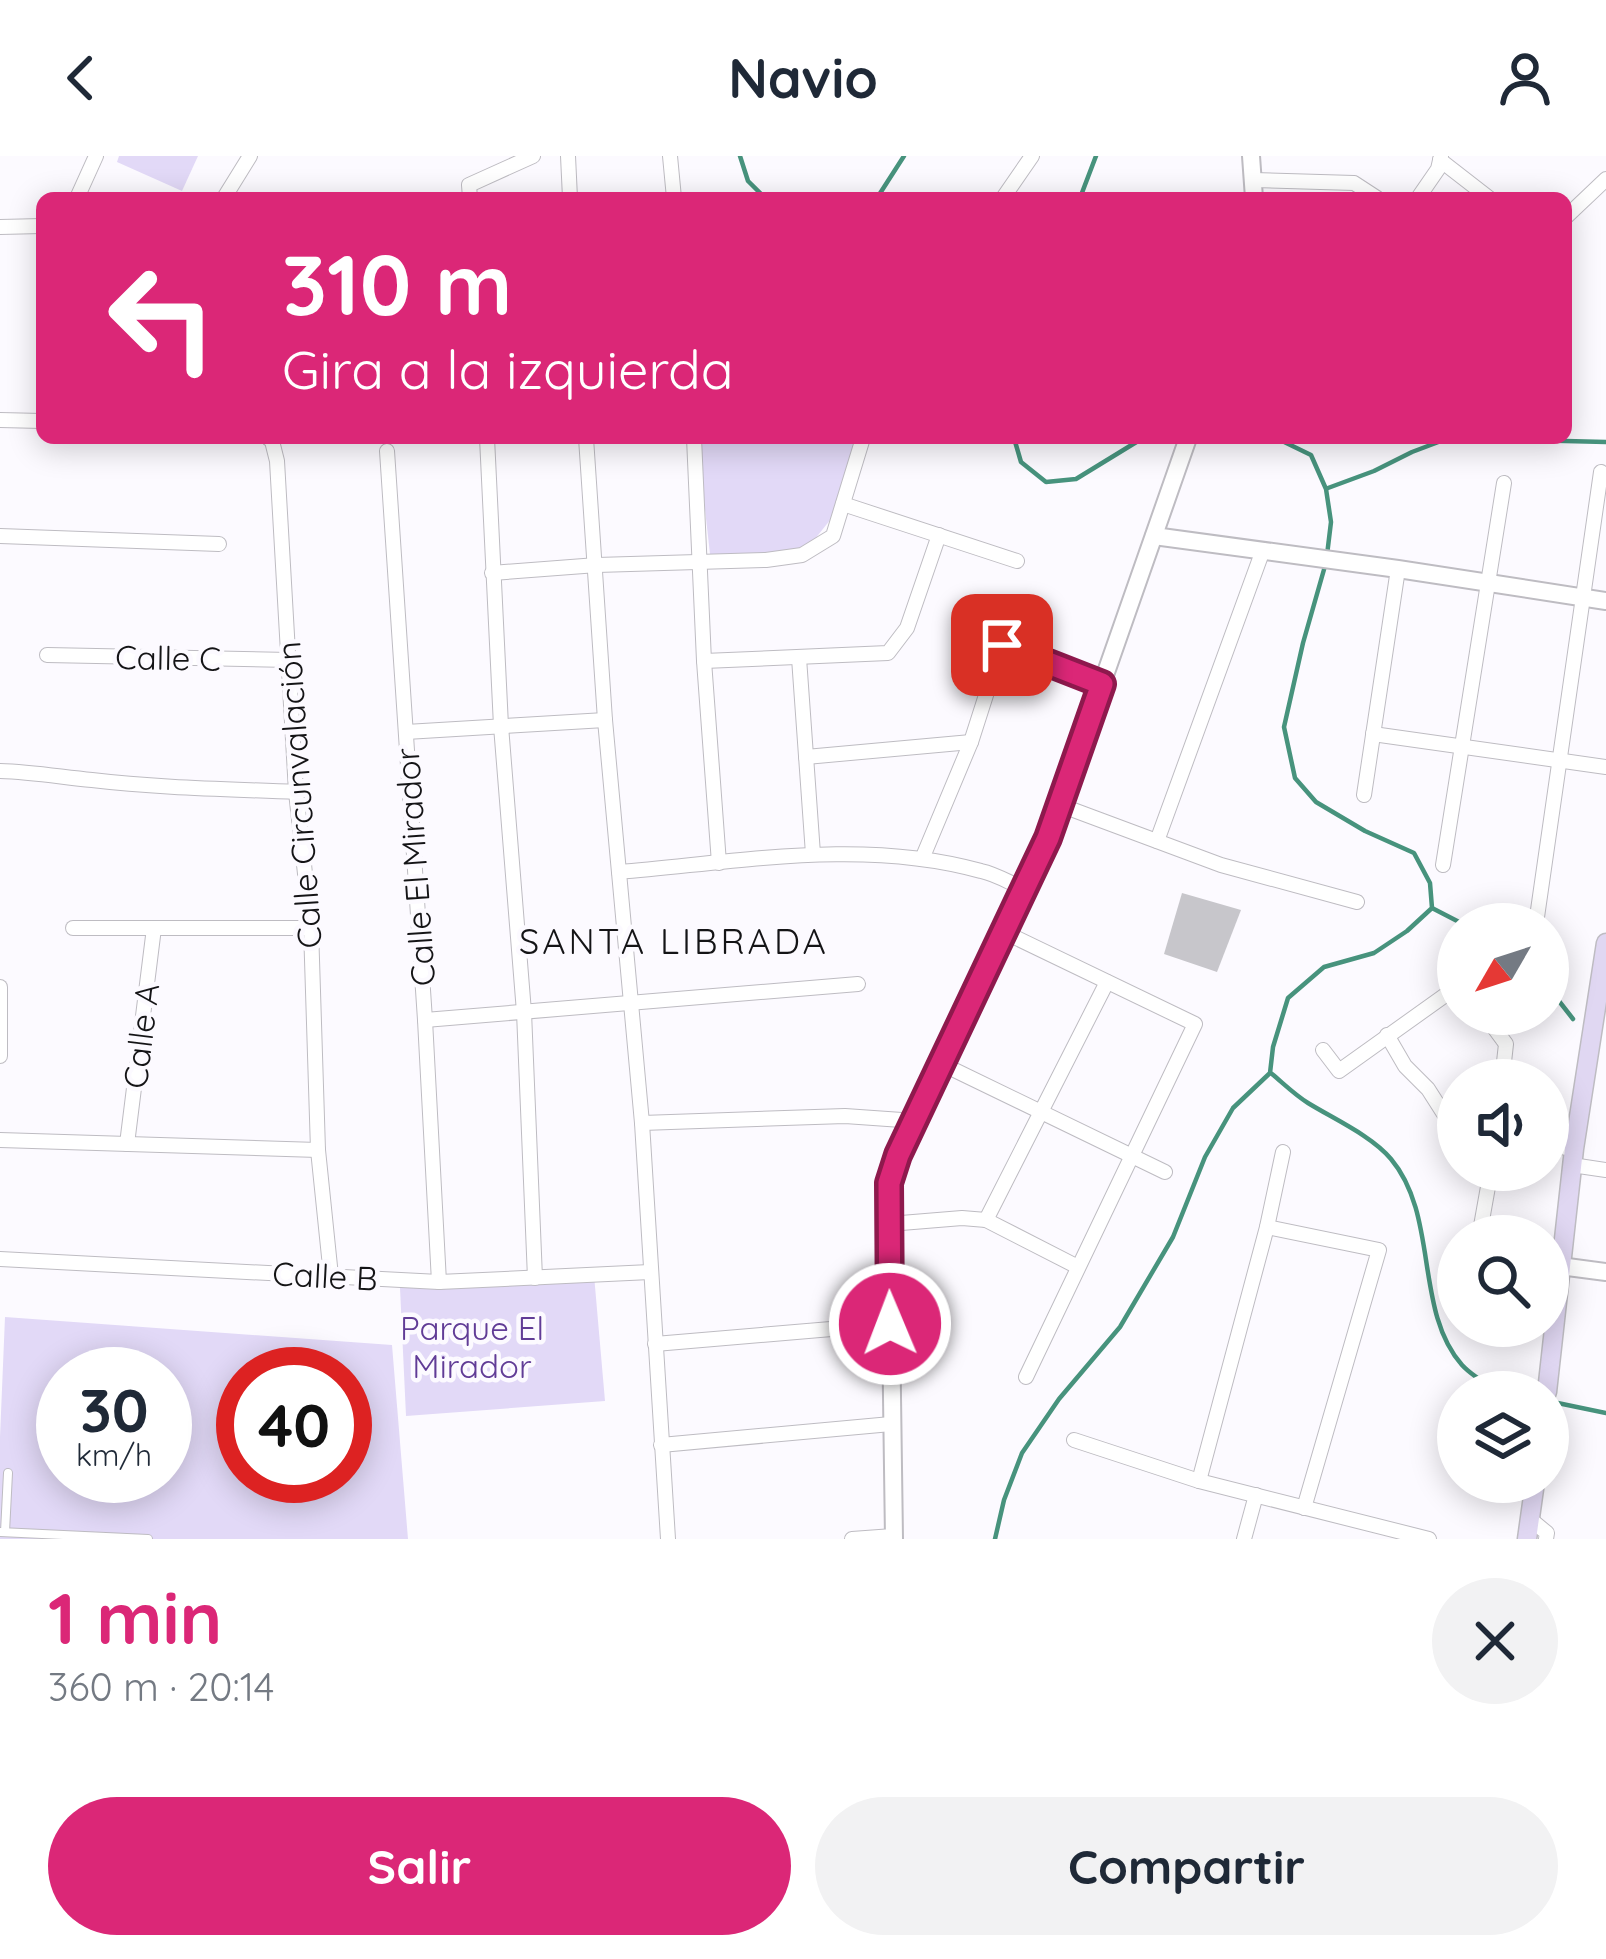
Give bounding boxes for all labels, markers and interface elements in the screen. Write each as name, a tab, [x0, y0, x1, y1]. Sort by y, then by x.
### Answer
text: Navio	[728, 44, 878, 112]
icon: back	[48, 45, 114, 111]
icon: person	[1492, 45, 1558, 111]
text: 310 m	[282, 231, 512, 336]
icon: left	[84, 240, 240, 396]
text: Gira a la izquierda	[282, 335, 734, 403]
pin	[951, 594, 1053, 696]
icon: arrive	[969, 612, 1035, 678]
street label: Calle C	[115, 636, 221, 679]
street label: Calle Circunvalación	[267, 640, 330, 950]
street label: Calle El Mirador	[386, 746, 443, 988]
north arrow	[1437, 903, 1569, 1035]
map controls	[1437, 903, 1569, 1503]
district label: SANTA LIBRADA	[519, 918, 829, 963]
street label: Calle A	[114, 981, 167, 1091]
button: sound	[1437, 1059, 1569, 1191]
button: search	[1437, 1215, 1569, 1347]
street label: Calle B	[271, 1252, 379, 1299]
position arrow	[827, 1261, 953, 1387]
park label: Parque El Mirador	[400, 1307, 544, 1386]
speed limit sign: 40	[216, 1347, 372, 1503]
button: layers	[1437, 1371, 1569, 1503]
text: 30	[79, 1372, 149, 1447]
text: km/h	[76, 1436, 152, 1474]
text: 1 min	[48, 1572, 222, 1662]
button: close	[1432, 1578, 1558, 1704]
text: 360 m · 20:14	[48, 1662, 274, 1711]
button: Salir	[48, 1797, 791, 1935]
button: Compartir	[815, 1797, 1558, 1935]

